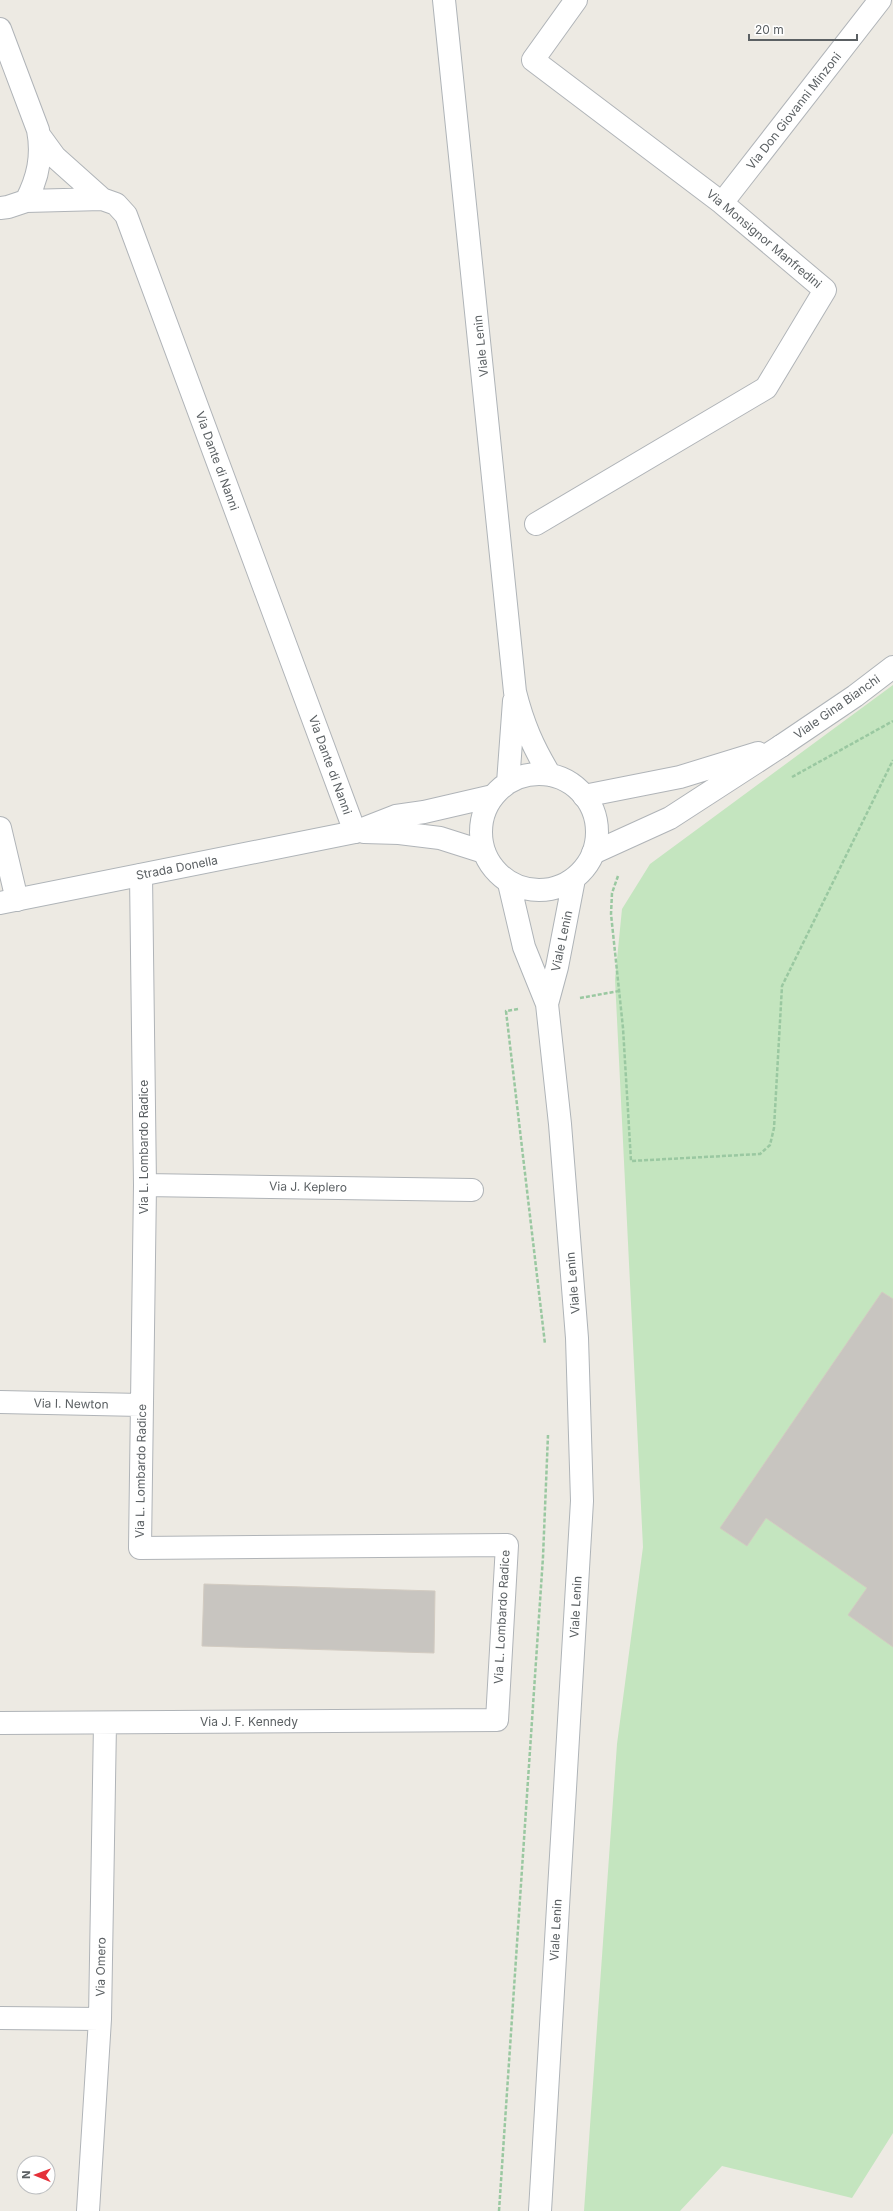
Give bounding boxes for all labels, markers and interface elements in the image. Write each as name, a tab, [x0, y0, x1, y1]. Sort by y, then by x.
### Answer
scale bar	[749, 16, 857, 42]
text: 20 m	[755, 22, 784, 37]
street label: Via Don Giovanni Minzoni	[743, 49, 844, 172]
street label: Via Monsignor Manfredini	[704, 186, 825, 291]
street label: Viale Lenin	[470, 314, 491, 378]
street label: Via Dante di Nanni	[193, 409, 242, 513]
street label: Viale Gina Bianchi	[791, 671, 883, 742]
street label: Via Dante di Nanni	[306, 713, 355, 817]
street label: Strada Donella	[135, 852, 219, 883]
street label: Viale Lenin	[548, 909, 575, 973]
street label: Via L. Lombardo Radice	[136, 1080, 151, 1214]
street label: Via J. Keplero	[269, 1178, 347, 1195]
street label: Viale Lenin	[562, 1251, 583, 1315]
street label: Via I. Newton	[33, 1395, 109, 1412]
street label: Via L. Lombardo Radice	[132, 1404, 149, 1538]
street label: Via L. Lombardo Radice	[490, 1549, 513, 1684]
street label: Viale Lenin	[566, 1576, 585, 1638]
street label: Via J. F. Kennedy	[200, 1714, 298, 1729]
street label: Viale Lenin	[546, 1899, 565, 1961]
street label: Via Omero	[92, 1937, 109, 1997]
north arrow	[16, 2155, 56, 2195]
text: N	[19, 2171, 33, 2179]

